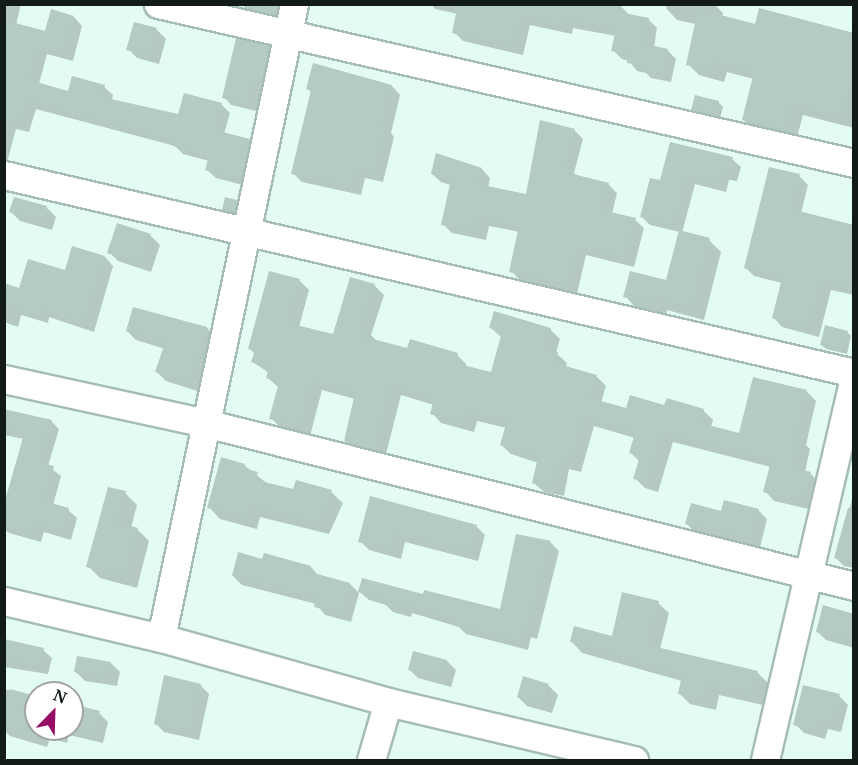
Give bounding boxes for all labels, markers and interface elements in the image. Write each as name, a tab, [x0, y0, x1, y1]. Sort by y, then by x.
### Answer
north arrow	[24, 681, 84, 741]
text: N	[50, 684, 70, 709]

